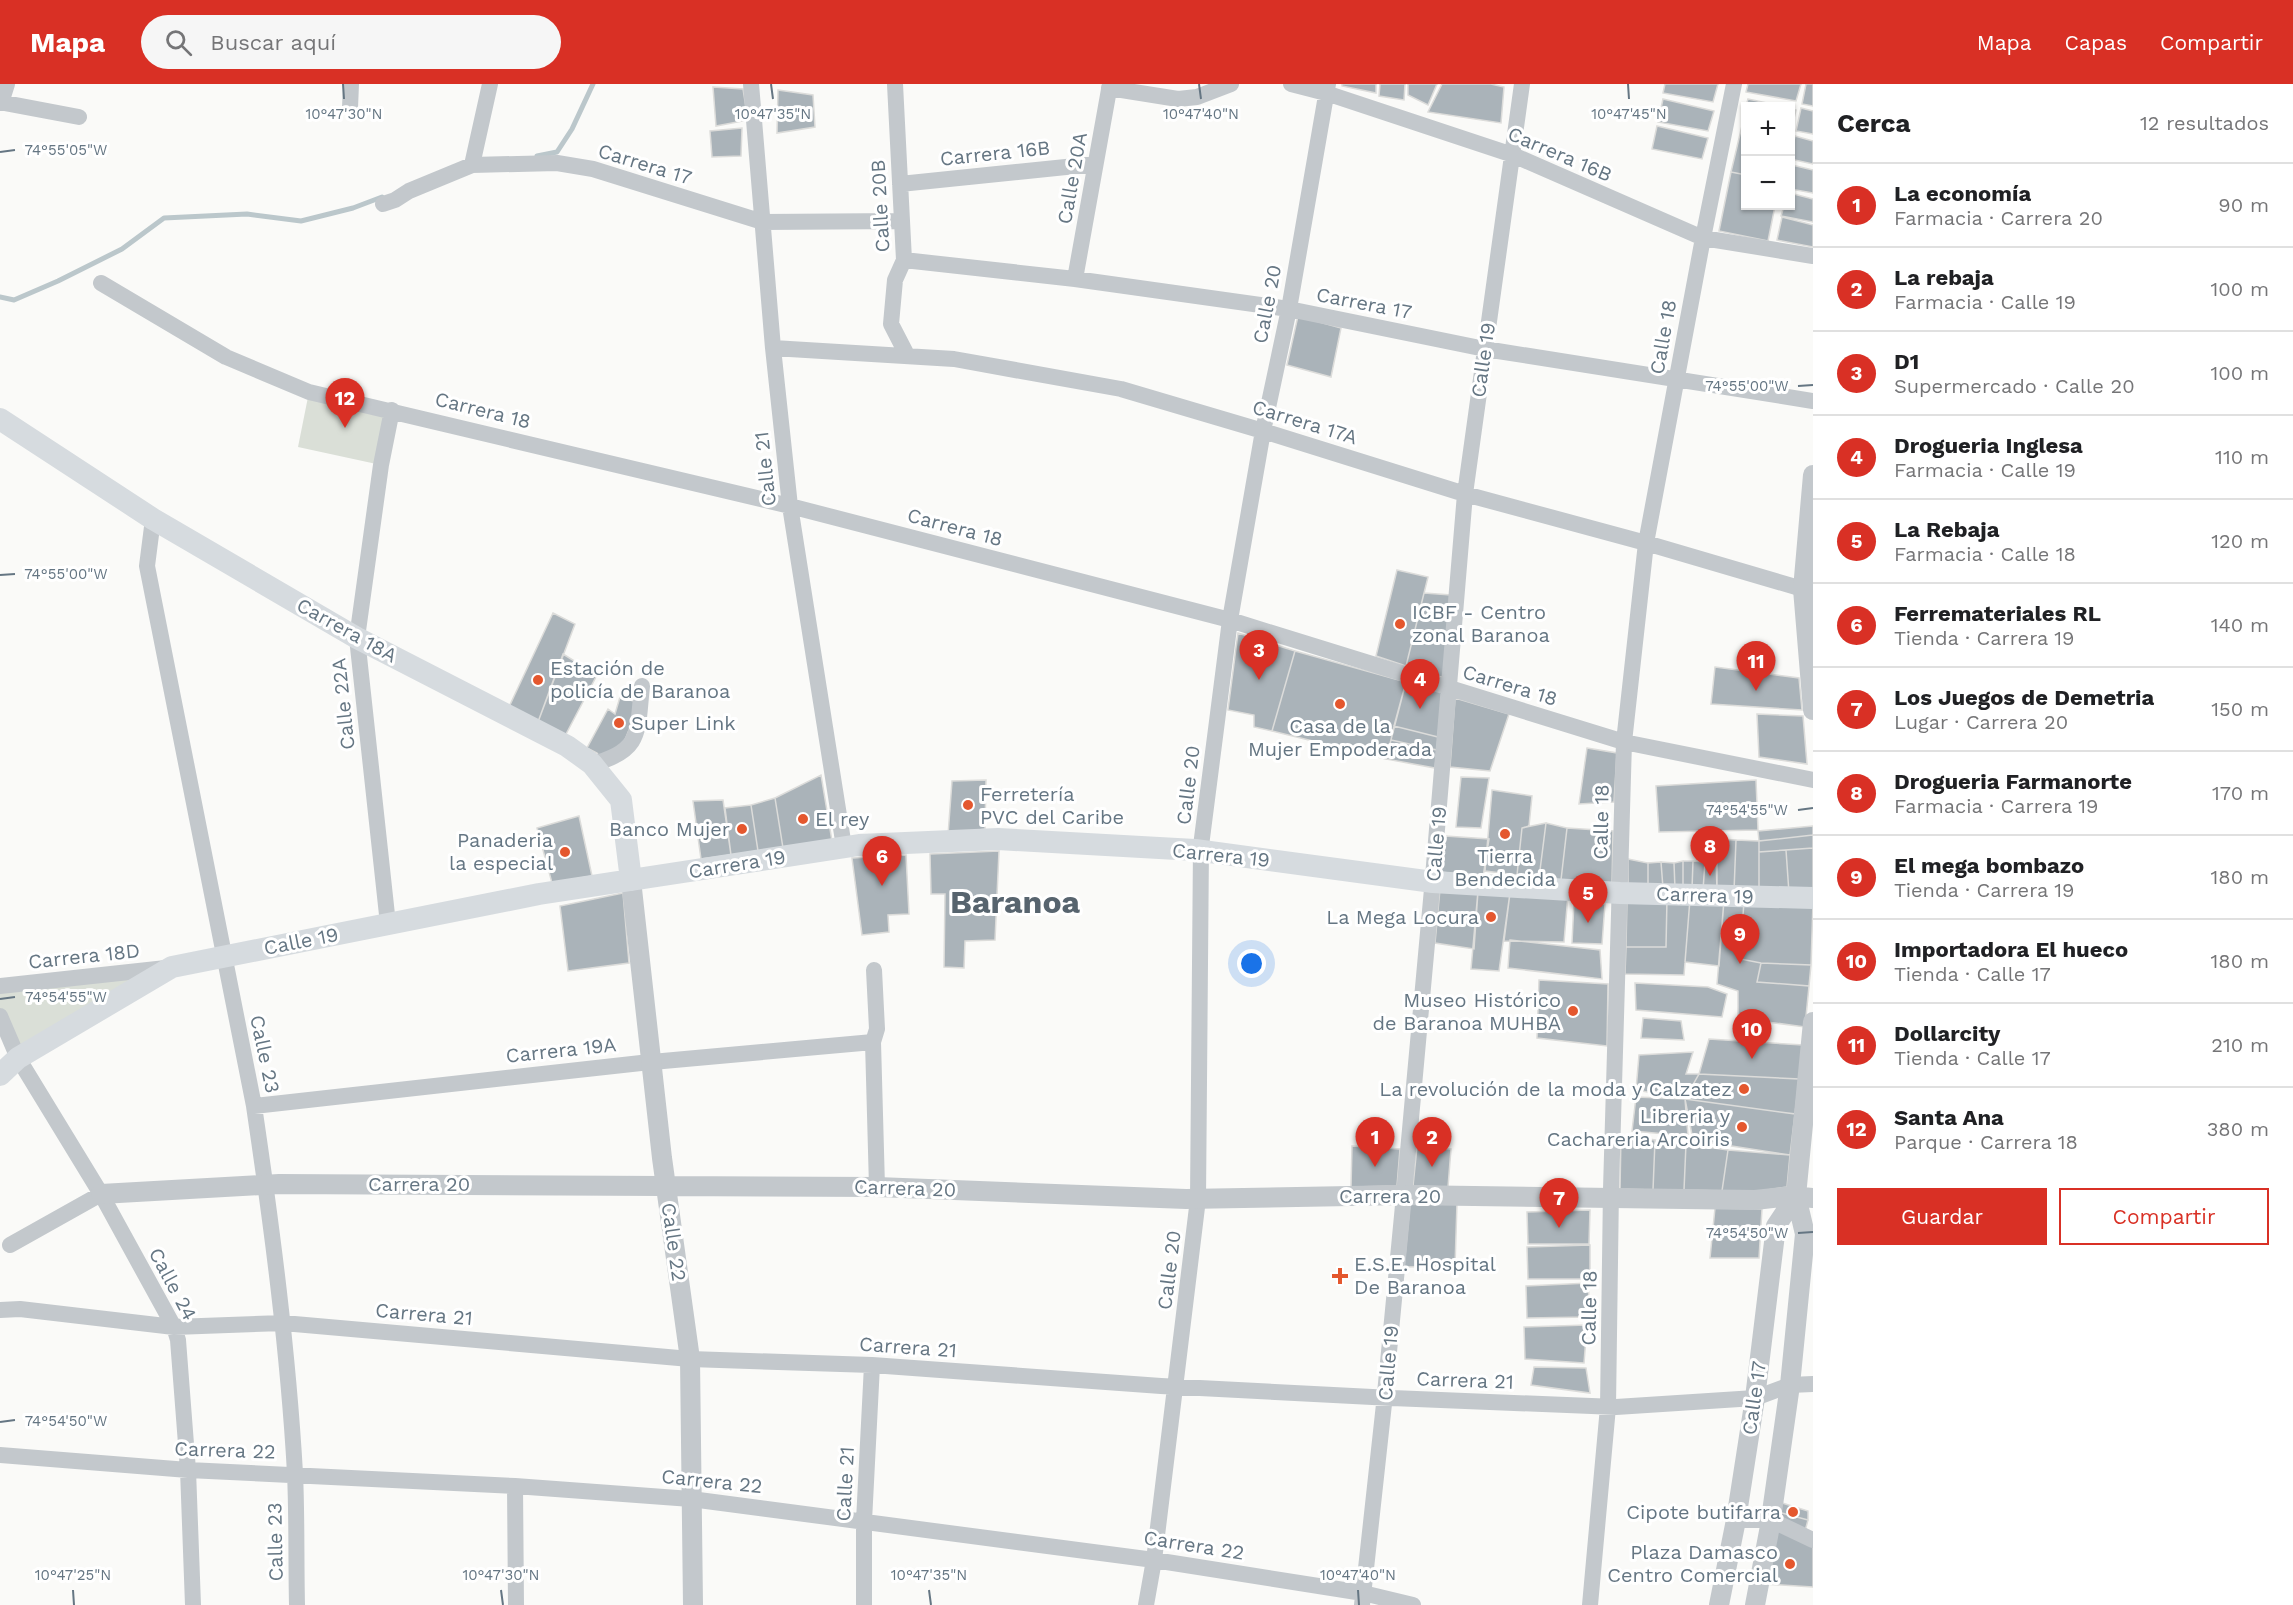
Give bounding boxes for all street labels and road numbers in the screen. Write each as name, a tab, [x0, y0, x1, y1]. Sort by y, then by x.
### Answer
street label: Carrera 16B	[1504, 121, 1616, 187]
street label: Calle 20A	[1052, 130, 1092, 226]
street label: Carrera 16B	[939, 135, 1051, 171]
street label: Carrera 17	[595, 138, 695, 190]
street label: Calle 20B	[866, 159, 894, 253]
street label: Calle 20	[1248, 263, 1286, 345]
street label: Carrera 17	[1314, 282, 1414, 324]
street label: Calle 18	[1645, 298, 1681, 376]
street label: Calle 19	[1466, 321, 1500, 399]
street label: Carrera 18	[433, 387, 533, 433]
street label: Carrera 17A	[1249, 395, 1361, 449]
street label: Calle 21	[749, 430, 781, 508]
street label: Carrera 18	[905, 503, 1005, 551]
street label: Carrera 18A	[293, 593, 401, 667]
street label: Calle 22A	[326, 657, 360, 751]
street label: Carrera 18	[1460, 659, 1560, 711]
street label: Calle 20	[1171, 744, 1205, 826]
street label: Calle 18	[1588, 784, 1614, 860]
street label: Calle 19	[1421, 805, 1451, 883]
street label: Carrera 19	[1171, 838, 1271, 872]
street label: Carrera 19	[687, 844, 787, 884]
street label: Carrera 19	[1656, 881, 1754, 909]
street label: Calle 19	[262, 922, 340, 960]
street label: Carrera 18D	[27, 938, 141, 974]
street label: Calle 23	[245, 1013, 285, 1095]
street label: Carrera 19A	[505, 1032, 617, 1068]
street label: Carrera 20	[368, 1172, 470, 1196]
street label: Carrera 20	[853, 1174, 957, 1202]
street label: Carrera 20	[1339, 1184, 1441, 1208]
street label: Calle 22	[657, 1201, 691, 1283]
street label: Calle 20	[1152, 1229, 1186, 1311]
street label: Calle 24	[144, 1244, 202, 1324]
street label: Calle 18	[1576, 1270, 1602, 1346]
street label: Carrera 21	[374, 1298, 474, 1330]
street label: Calle 19	[1373, 1324, 1403, 1402]
street label: Carrera 21	[858, 1332, 958, 1362]
street label: Calle 17	[1737, 1360, 1771, 1436]
street label: Carrera 21	[1416, 1366, 1514, 1394]
street label: Carrera 22	[174, 1436, 276, 1464]
street label: Calle 21	[831, 1446, 859, 1522]
street label: Carrera 22	[660, 1464, 764, 1498]
street label: Calle 23	[262, 1502, 288, 1582]
street label: Carrera 22	[1142, 1525, 1246, 1565]

